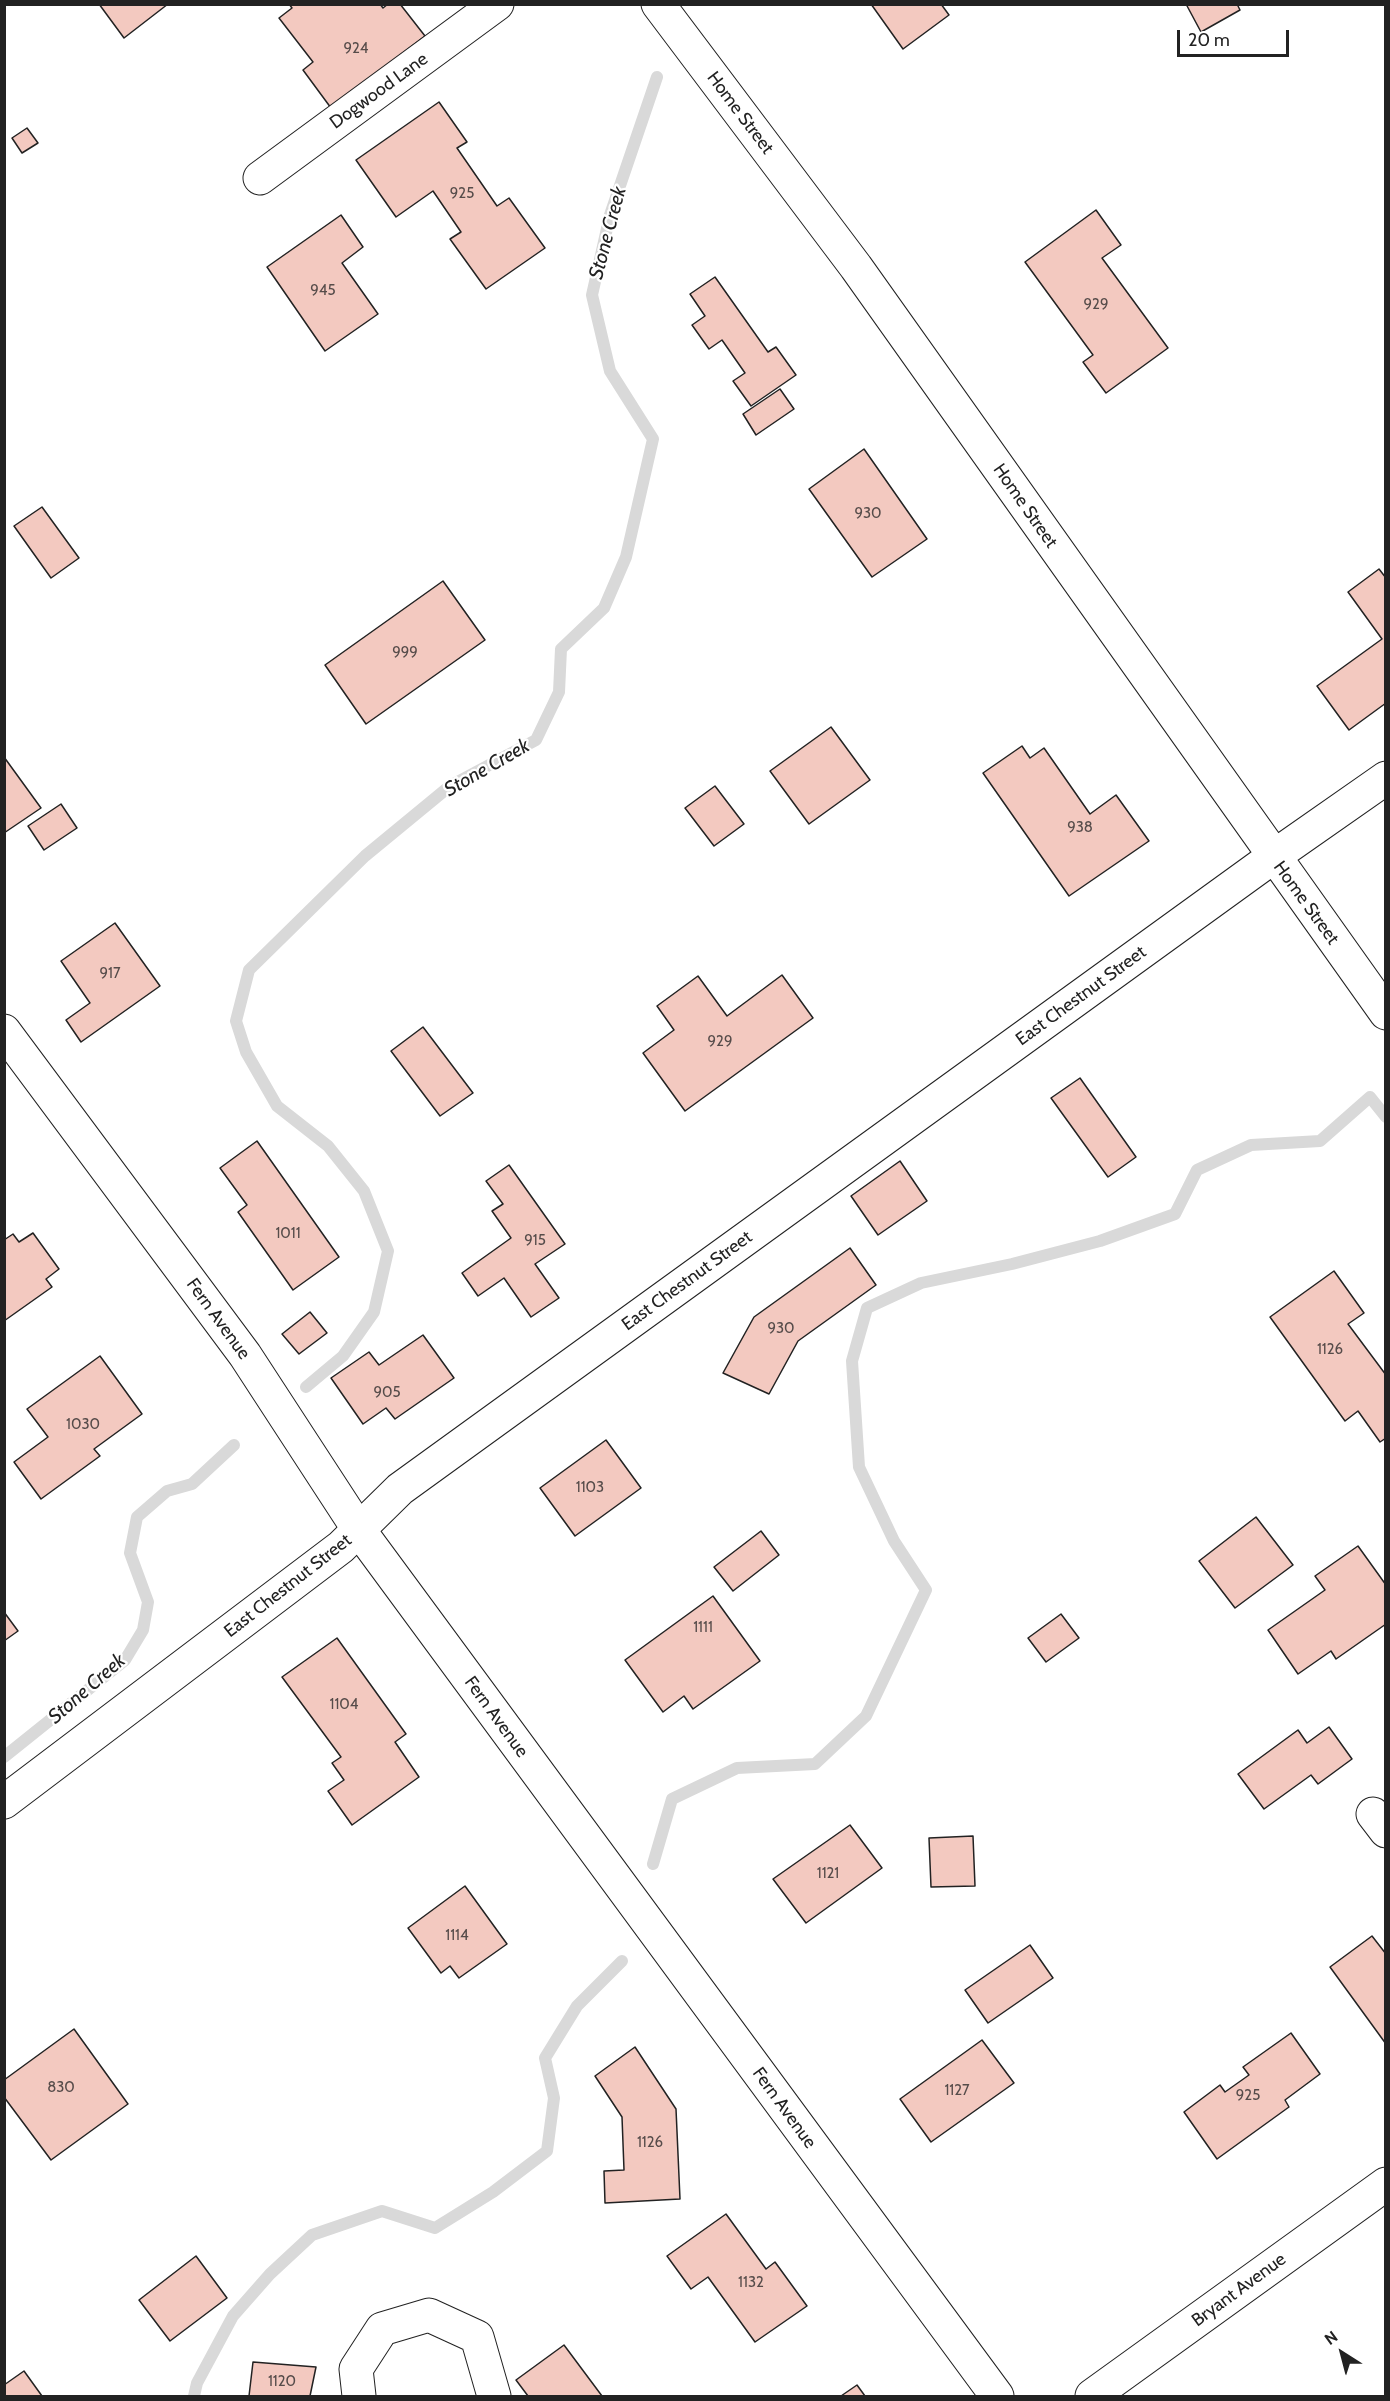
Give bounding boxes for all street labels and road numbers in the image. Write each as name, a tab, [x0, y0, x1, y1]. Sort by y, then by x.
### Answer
street label: Dogwood Lane	[326, 48, 432, 134]
street label: Home Street	[702, 67, 778, 159]
street label: Home Street	[988, 460, 1062, 552]
street label: Home Street	[1269, 857, 1343, 949]
street label: East Chestnut Street	[1012, 942, 1150, 1050]
street label: East Chestnut Street	[618, 1227, 756, 1335]
street label: Fern Avenue	[181, 1274, 255, 1364]
street label: East Chestnut Street	[220, 1530, 356, 1642]
street label: Fern Avenue	[459, 1672, 533, 1762]
street label: Fern Avenue	[747, 2063, 821, 2153]
street label: Bryant Avenue	[1188, 2249, 1290, 2331]

